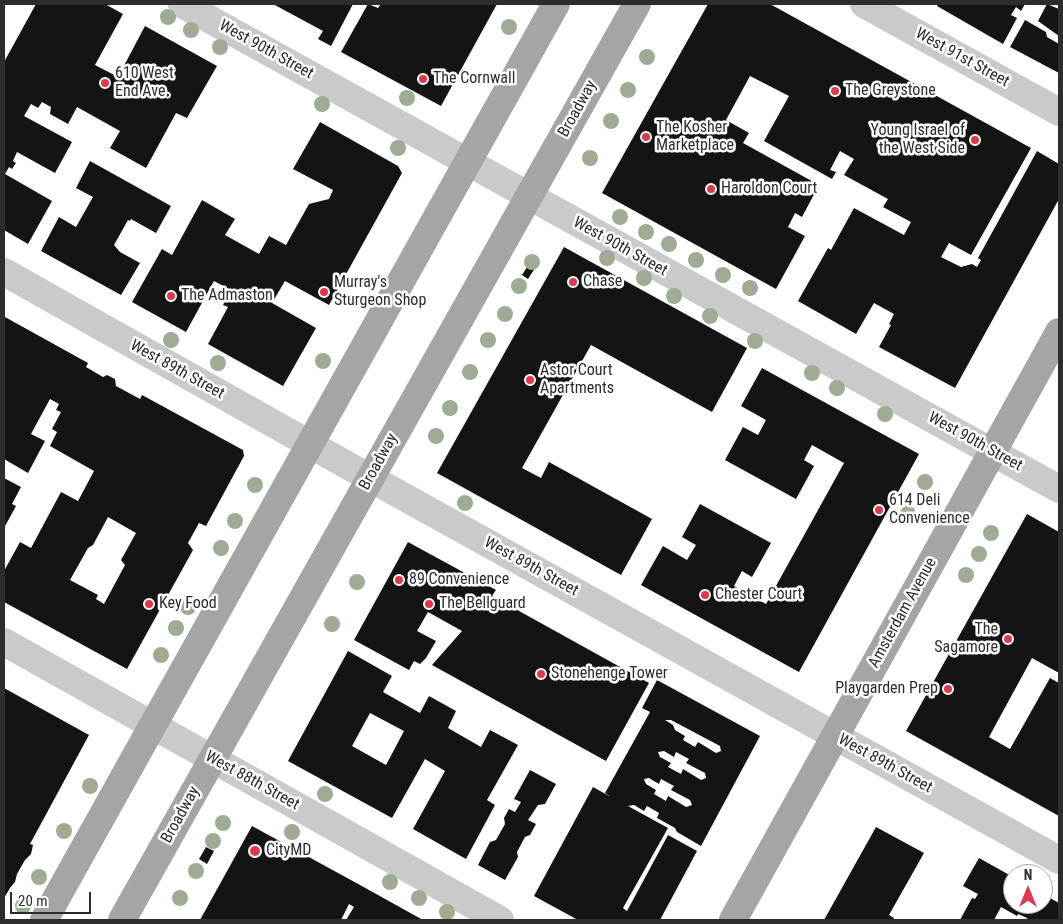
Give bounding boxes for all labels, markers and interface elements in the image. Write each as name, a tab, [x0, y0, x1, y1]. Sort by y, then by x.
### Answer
street label: West 90th Street	[216, 16, 316, 84]
street label: West 91st Street	[912, 24, 1012, 92]
place label: 610 West End Ave.	[115, 64, 174, 102]
place label: The Cornwall	[433, 69, 515, 89]
marker: The Cornwall	[417, 73, 429, 85]
marker: 610 West End Ave.	[99, 77, 111, 89]
street label: Broadway	[555, 77, 601, 141]
place label: The Greystone	[845, 81, 936, 101]
marker: The Greystone	[829, 85, 841, 97]
place label: The Kosher Marketplace	[656, 118, 734, 156]
place label: Young Israel of the West Side	[871, 121, 965, 159]
marker: The Kosher Marketplace	[640, 131, 652, 143]
marker: Young Israel of the West Side	[969, 134, 981, 146]
place label: Haroldon Court	[721, 179, 817, 199]
marker: Haroldon Court	[705, 183, 717, 195]
street label: West 90th Street	[570, 213, 670, 281]
place label: Chase	[583, 272, 622, 292]
place label: Murray's Sturgeon Shop	[334, 273, 426, 311]
marker: Chase	[567, 276, 579, 288]
place label: The Admaston	[181, 286, 273, 306]
marker: Murray's Sturgeon Shop	[318, 286, 330, 298]
marker: The Admaston	[165, 290, 177, 302]
street label: West 89th Street	[127, 336, 227, 404]
place label: Astor Court Apartments	[540, 361, 614, 399]
marker: Astor Court Apartments	[524, 374, 536, 386]
street label: West 90th Street	[925, 408, 1025, 476]
street label: Broadway	[356, 430, 402, 494]
place label: 614 Deli Convenience	[889, 491, 970, 529]
marker: 614 Deli Convenience	[873, 504, 885, 516]
street label: West 89th Street	[481, 533, 581, 601]
street label: Amsterdam Avenue	[865, 555, 941, 671]
place label: 89 Convenience	[409, 570, 509, 590]
marker: 89 Convenience	[393, 574, 405, 586]
place label: Chester Court	[715, 585, 802, 605]
marker: Chester Court	[699, 589, 711, 601]
place label: Key Food	[159, 594, 217, 614]
place label: The Bellguard	[439, 594, 526, 614]
marker: Key Food	[143, 598, 155, 610]
marker: The Bellguard	[423, 598, 435, 610]
place label: The Sagamore	[934, 620, 998, 658]
marker: The Sagamore	[1002, 633, 1014, 645]
place label: Stonehenge Tower	[551, 664, 668, 684]
marker: Stonehenge Tower	[535, 668, 547, 680]
place label: Playgarden Prep	[835, 679, 938, 699]
marker: Playgarden Prep	[942, 683, 954, 695]
street label: West 89th Street	[835, 730, 935, 798]
street label: West 88th Street	[202, 747, 302, 815]
street label: Broadway	[158, 783, 204, 847]
place label: CityMD	[266, 841, 311, 861]
marker: CityMD	[248, 844, 262, 858]
north arrow	[1003, 864, 1053, 914]
text: N	[1024, 867, 1032, 883]
scale bar	[12, 882, 94, 914]
text: 20 m	[18, 892, 48, 910]

